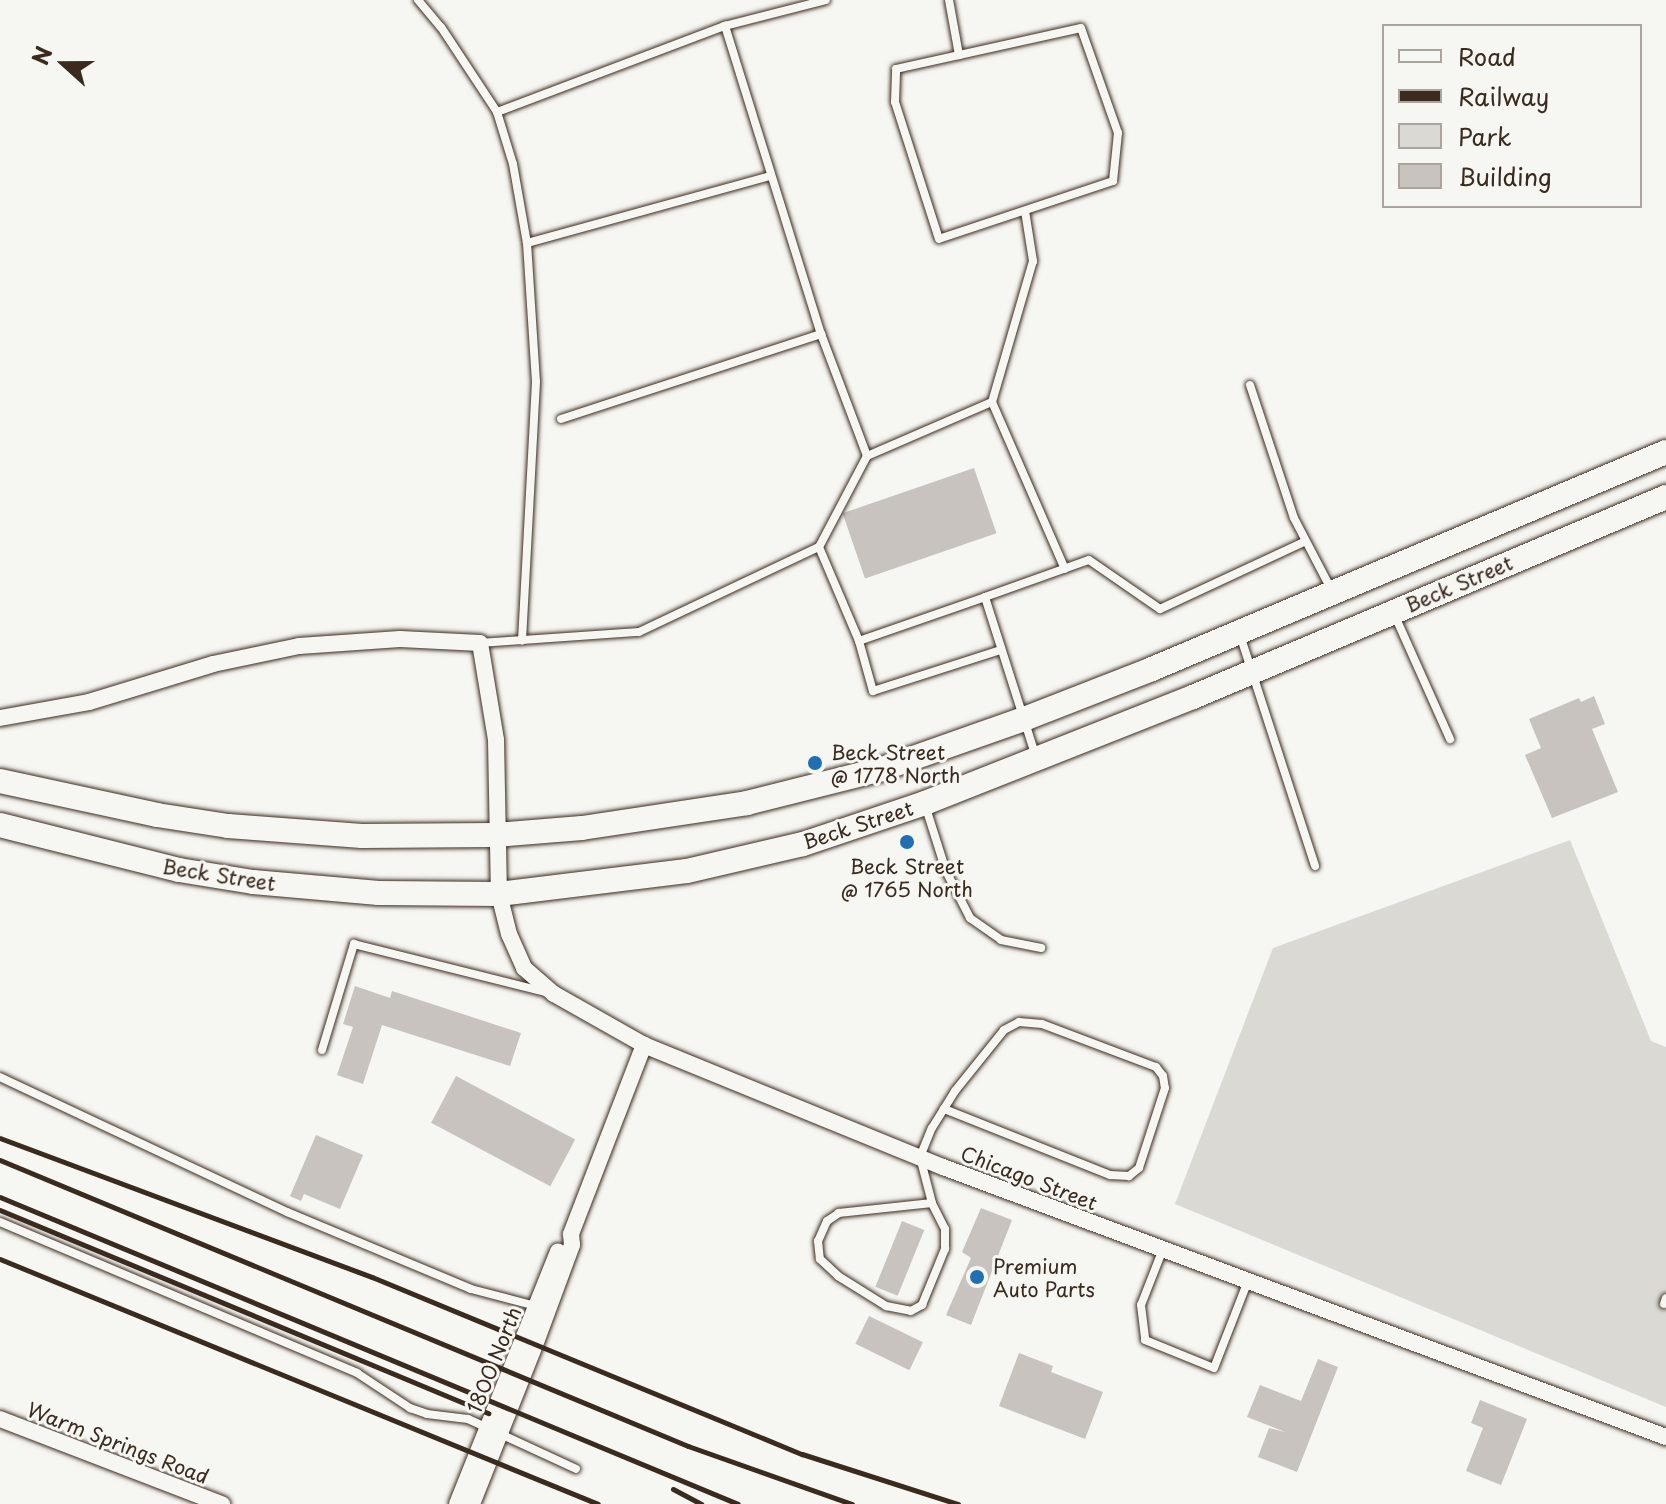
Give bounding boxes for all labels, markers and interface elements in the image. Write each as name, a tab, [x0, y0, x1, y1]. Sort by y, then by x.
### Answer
north arrow	[24, 24, 104, 104]
legend	[1382, 24, 1642, 208]
text: Road	[1458, 38, 1516, 74]
text: N	[23, 41, 60, 69]
text: Railway	[1458, 78, 1549, 114]
text: Park	[1458, 118, 1512, 154]
text: Building	[1458, 158, 1552, 194]
street label: Beck Street	[1402, 551, 1516, 617]
place label: Beck Street @ 1778 North	[831, 740, 960, 787]
marker: Beck Street @ 1778 North	[806, 754, 824, 772]
street label: Beck Street	[800, 796, 916, 854]
marker: Beck Street @ 1765 North	[898, 833, 916, 851]
street label: Beck Street	[161, 854, 277, 896]
place label: Beck Street @ 1765 North	[842, 854, 972, 901]
street label: Chicago Street	[958, 1141, 1100, 1215]
place label: Premium Auto Parts	[993, 1254, 1097, 1301]
marker: Premium Auto Parts	[968, 1268, 986, 1286]
street label: 1800 North	[462, 1304, 526, 1416]
street label: Warm Springs Road	[24, 1397, 212, 1489]

